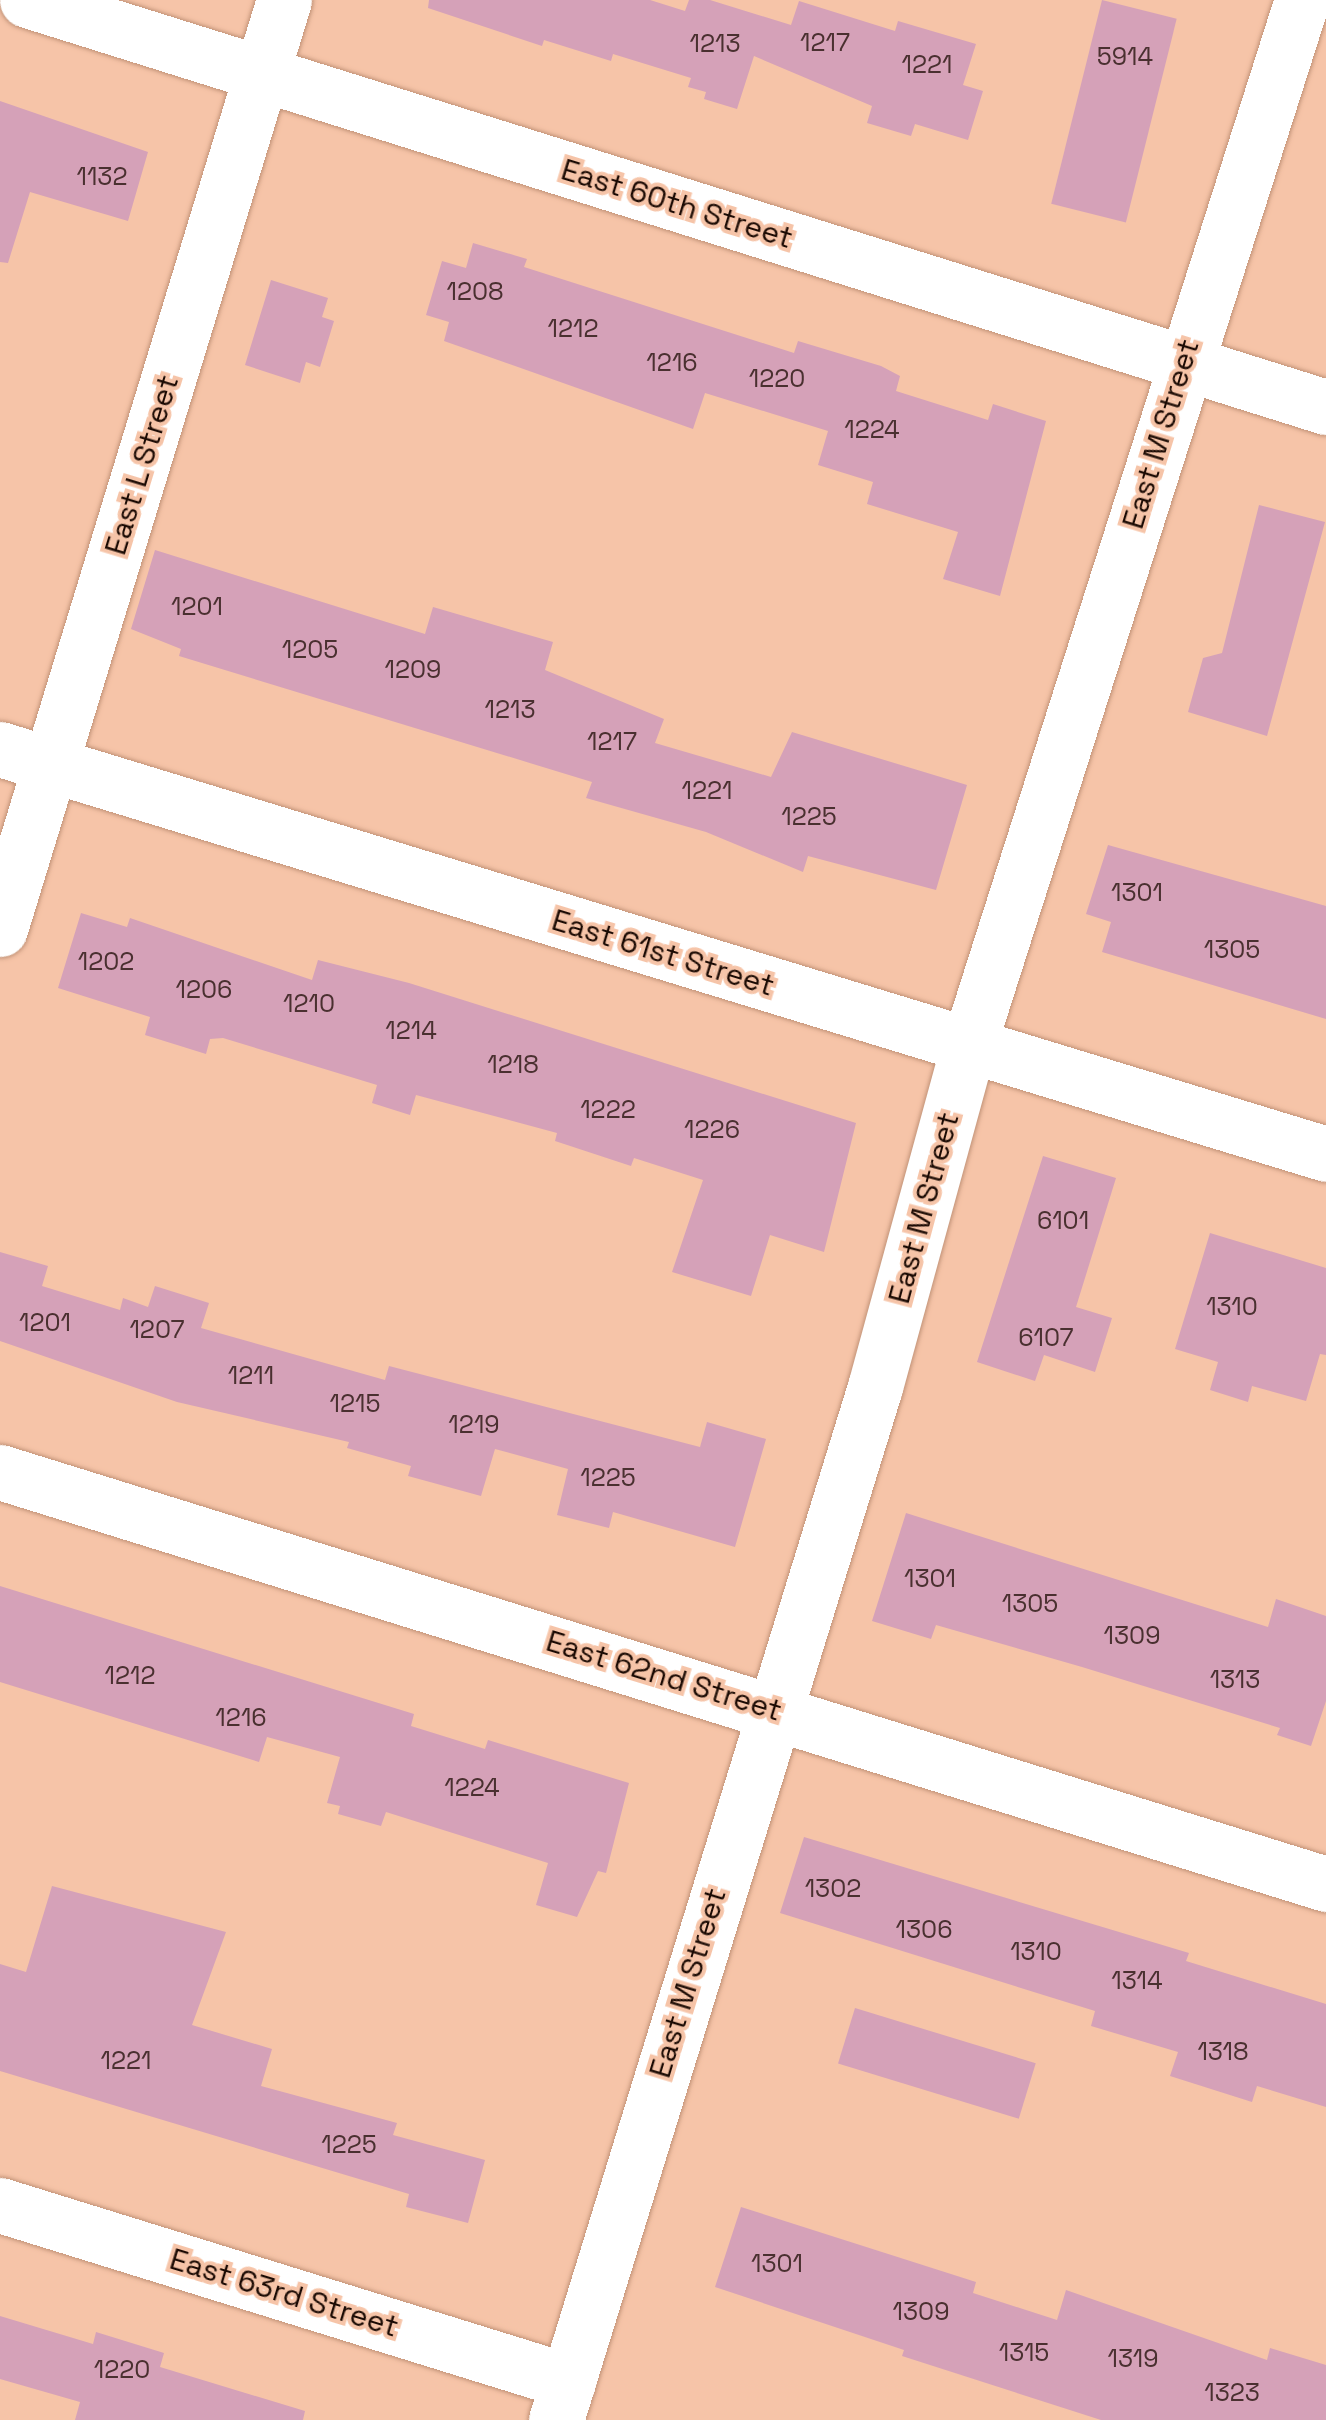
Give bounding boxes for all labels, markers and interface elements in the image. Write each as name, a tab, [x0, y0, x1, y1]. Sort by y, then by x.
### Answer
house number: 1217	[800, 27, 850, 57]
house number: 1213	[689, 28, 741, 58]
house number: 5914	[1097, 41, 1153, 71]
house number: 1221	[901, 49, 953, 79]
street label: East 60th Street	[557, 152, 797, 256]
house number: 1132	[76, 161, 128, 191]
house number: 1208	[446, 276, 504, 306]
house number: 1212	[547, 313, 599, 343]
street label: East M Street	[1115, 335, 1207, 533]
house number: 1216	[646, 347, 698, 377]
house number: 1220	[749, 363, 805, 393]
street label: East L Street	[97, 370, 187, 560]
house number: 1224	[844, 414, 900, 444]
house number: 1201	[171, 591, 223, 621]
house number: 1205	[282, 634, 338, 664]
house number: 1209	[385, 654, 441, 684]
house number: 1213	[484, 694, 536, 724]
house number: 1217	[587, 726, 637, 756]
house number: 1221	[681, 775, 733, 805]
house number: 1225	[781, 801, 837, 831]
house number: 1301	[1111, 877, 1163, 907]
street label: East 61st Street	[548, 902, 778, 1004]
house number: 1305	[1204, 934, 1260, 964]
house number: 1202	[78, 946, 134, 976]
house number: 1206	[176, 974, 232, 1004]
house number: 1210	[283, 988, 335, 1018]
house number: 1214	[385, 1015, 437, 1045]
house number: 1218	[487, 1049, 539, 1079]
house number: 1222	[580, 1094, 636, 1124]
street label: East M Street	[881, 1109, 967, 1307]
house number: 1226	[684, 1114, 740, 1144]
house number: 6101	[1037, 1205, 1089, 1235]
house number: 1310	[1206, 1291, 1258, 1321]
house number: 1201	[19, 1307, 71, 1337]
house number: 1207	[129, 1314, 185, 1344]
house number: 6107	[1018, 1322, 1074, 1352]
house number: 1211	[228, 1360, 274, 1390]
house number: 1215	[330, 1388, 380, 1418]
house number: 1219	[448, 1409, 500, 1439]
house number: 1225	[580, 1462, 636, 1492]
house number: 1301	[904, 1563, 956, 1593]
house number: 1305	[1002, 1588, 1058, 1618]
house number: 1309	[1104, 1620, 1160, 1650]
street label: East 62nd Street	[542, 1623, 786, 1729]
house number: 1212	[104, 1660, 156, 1690]
house number: 1313	[1210, 1664, 1260, 1694]
house number: 1216	[215, 1702, 267, 1732]
house number: 1224	[444, 1772, 500, 1802]
house number: 1302	[805, 1873, 861, 1903]
street label: East M Street	[642, 1884, 734, 2082]
house number: 1306	[896, 1914, 952, 1944]
house number: 1310	[1010, 1936, 1062, 1966]
house number: 1314	[1111, 1965, 1163, 1995]
house number: 1318	[1197, 2036, 1249, 2066]
house number: 1221	[100, 2045, 152, 2075]
house number: 1225	[321, 2129, 377, 2159]
street label: East 63rd Street	[165, 2241, 403, 2345]
house number: 1301	[751, 2248, 803, 2278]
house number: 1309	[893, 2296, 949, 2326]
house number: 1315	[999, 2337, 1049, 2367]
house number: 1319	[1108, 2343, 1158, 2373]
house number: 1220	[94, 2354, 150, 2384]
house number: 1323	[1204, 2377, 1260, 2407]

